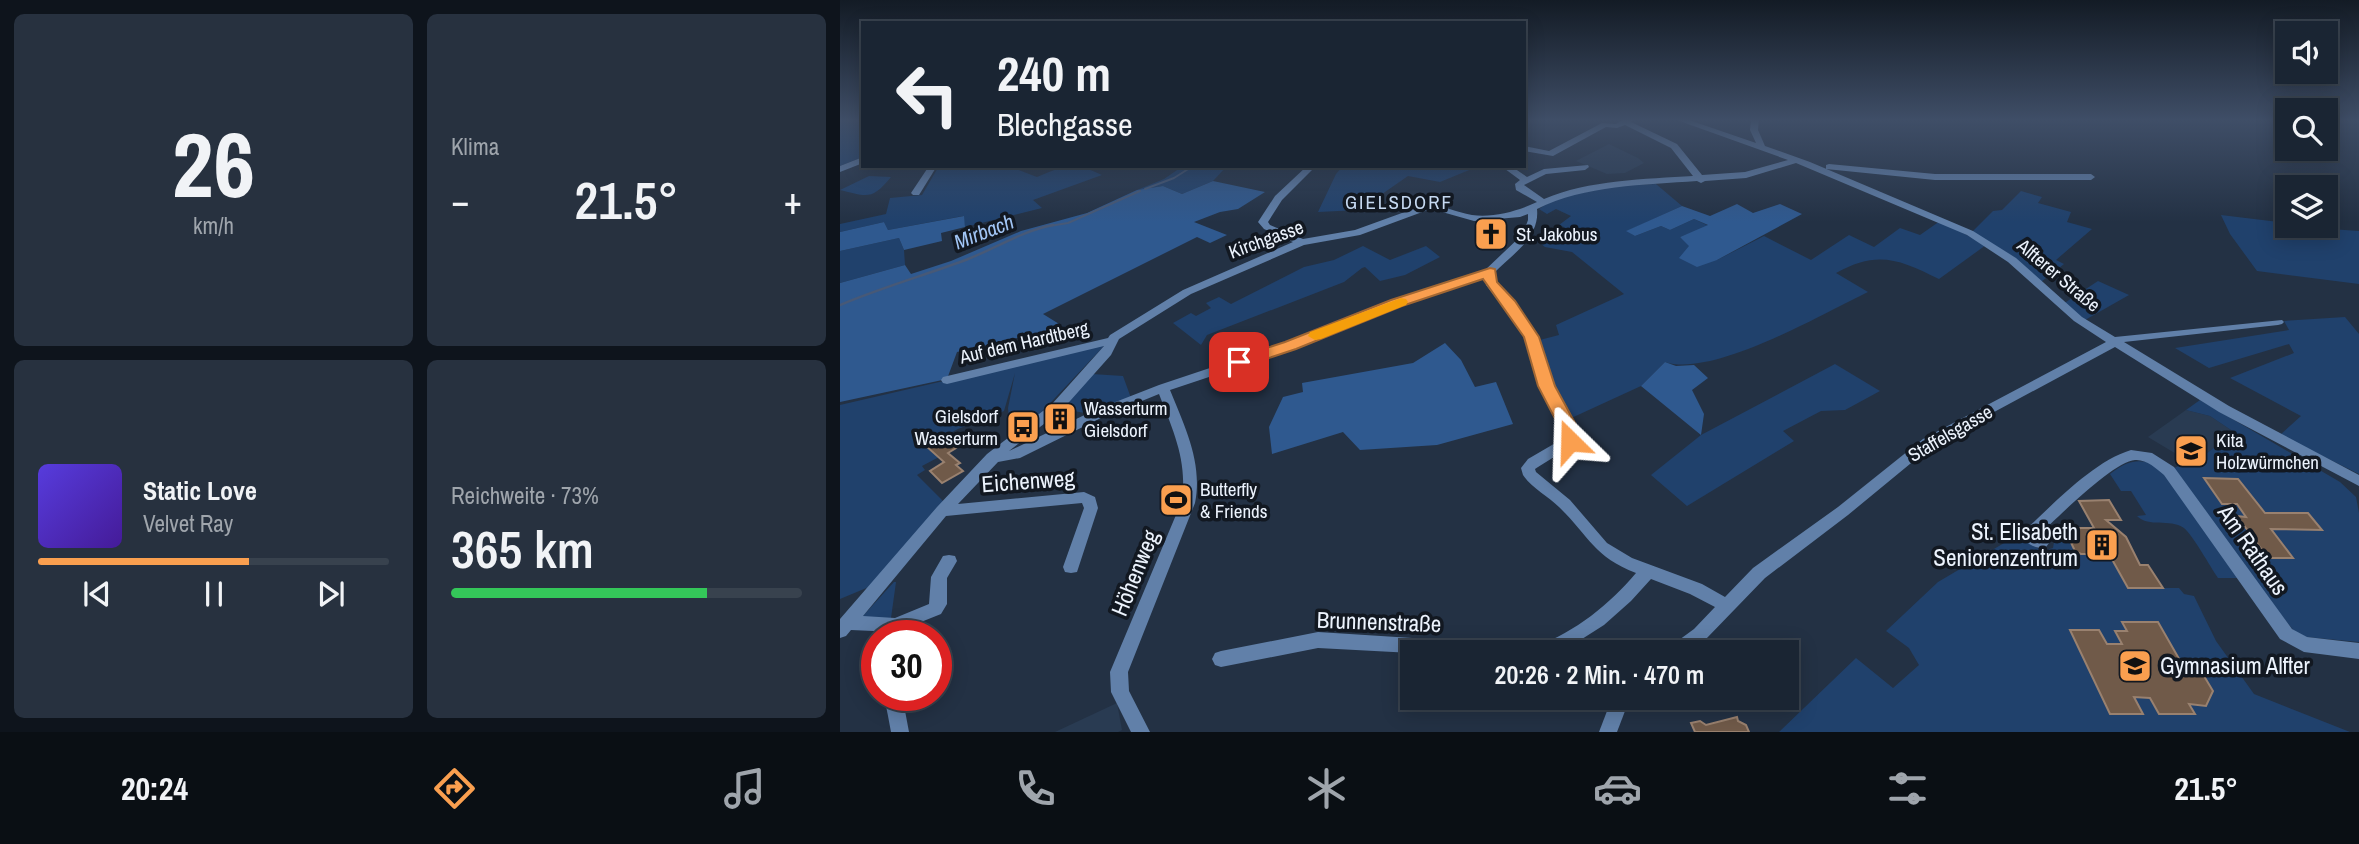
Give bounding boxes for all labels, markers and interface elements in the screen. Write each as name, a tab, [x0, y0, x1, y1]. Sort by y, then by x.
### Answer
map controls	[2275, 21, 2338, 238]
button: sound	[2275, 21, 2338, 84]
text: 240 m	[997, 40, 1111, 106]
icon: left	[882, 49, 973, 140]
button: search	[2275, 98, 2338, 161]
text: 26	[172, 103, 255, 225]
text: Blechgasse	[997, 103, 1133, 146]
text: Klima	[451, 131, 499, 162]
text: 21.5°	[575, 165, 678, 235]
text: −	[451, 175, 469, 226]
text: +	[784, 175, 802, 226]
button: layers	[2275, 175, 2338, 238]
district label: GIELSDORF	[1345, 189, 1453, 215]
water label: Mirbach	[950, 207, 1018, 256]
text: km/h	[193, 210, 234, 241]
street label: Kirchgasse	[1225, 213, 1307, 265]
church icon: St. Jakobus	[1472, 215, 1510, 253]
place label: St. Jakobus	[1516, 221, 1598, 247]
street label: Alfterer Straße	[2011, 232, 2106, 318]
street label: Auf dem Hardtberg	[956, 314, 1091, 370]
pin	[1209, 332, 1269, 392]
icon: arrive	[1220, 343, 1258, 381]
place label: Wasserturm Gielsdorf	[1084, 395, 1167, 443]
street label: Staffelsgasse	[1903, 398, 1997, 468]
building icon: Wasserturm Gielsdorf	[1041, 400, 1079, 438]
place label: Gielsdorf Wasserturm	[915, 403, 999, 451]
position arrow	[1533, 404, 1607, 478]
bus stop icon: Gielsdorf Wasserturm	[1004, 408, 1042, 446]
place label: Kita Holzwürmchen	[2216, 427, 2319, 475]
school or university icon: Kita Holzwürmchen	[2172, 432, 2210, 470]
street label: Eichenweg	[980, 462, 1076, 499]
text: Static Love	[143, 473, 257, 508]
place label: Butterfly & Friends	[1200, 476, 1268, 524]
text: Reichweite · 73%	[451, 480, 599, 511]
sports icon: Butterfly & Friends	[1157, 481, 1195, 519]
street label: Am Rathaus	[2210, 497, 2296, 601]
text: Velvet Ray	[143, 508, 233, 539]
text: 365 km	[451, 514, 594, 584]
place label: St. Elisabeth Seniorenzentrum	[1933, 516, 2078, 573]
street label: Höhenweg	[1103, 525, 1166, 620]
building icon: St. Elisabeth Seniorenzentrum	[2083, 526, 2121, 564]
icon: previous	[78, 575, 116, 613]
icon: pause	[195, 575, 233, 613]
icon: next	[312, 575, 350, 613]
street label: Brunnenstraße	[1316, 604, 1442, 639]
speed limit sign: 30	[861, 620, 952, 711]
school or university icon: Gymnasium Alfter	[2116, 647, 2154, 685]
place label: Gymnasium Alfter	[2160, 650, 2311, 681]
text: 20:26 · 2 Min. · 470 m	[1495, 657, 1704, 692]
icon: directions	[430, 764, 479, 813]
icon: music	[720, 764, 769, 813]
icon: phone	[1011, 764, 1060, 813]
icon: climate	[1302, 764, 1351, 813]
icon: car	[1593, 764, 1642, 813]
icon: filters	[1883, 764, 1932, 813]
text: 20:24	[121, 767, 188, 810]
text: 21.5°	[2174, 767, 2238, 810]

